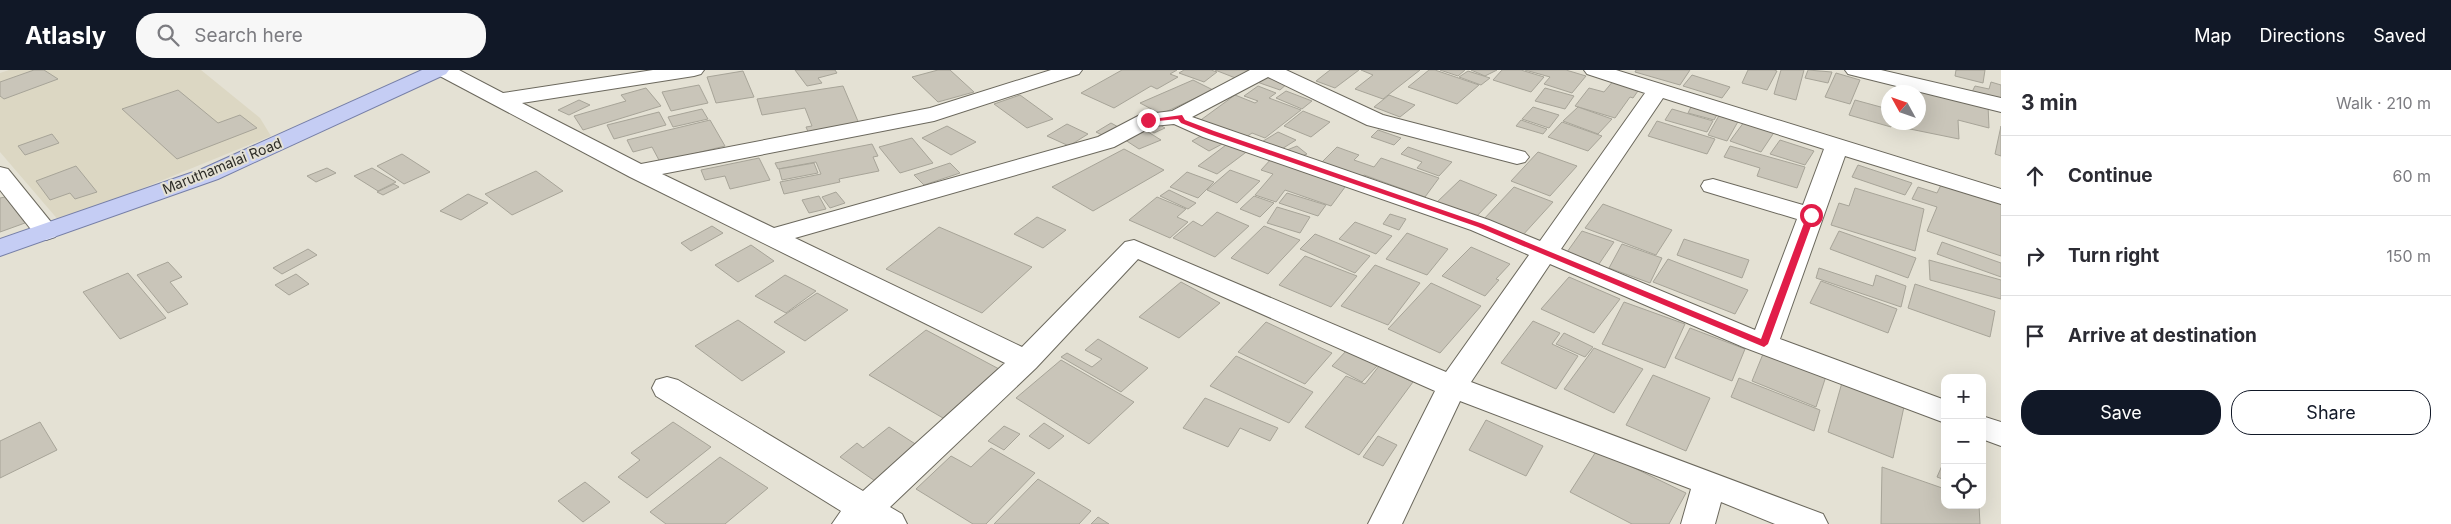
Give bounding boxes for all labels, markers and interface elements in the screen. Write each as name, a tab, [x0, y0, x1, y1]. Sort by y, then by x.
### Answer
search box	[136, 13, 486, 58]
text: Atlasly	[25, 21, 106, 50]
icon: search	[154, 21, 182, 49]
text: Search here	[194, 24, 303, 47]
text: Map	[2194, 25, 2232, 46]
text: Directions	[2260, 25, 2345, 46]
text: Saved	[2373, 25, 2426, 46]
north arrow	[1881, 85, 1926, 130]
text: 3 min	[2021, 90, 2077, 115]
text: Walk · 210 m	[2336, 93, 2431, 113]
route end	[1137, 109, 1160, 132]
street label: Maruthamalai Road	[160, 134, 284, 197]
icon: ahead	[2021, 162, 2049, 190]
text: Continue	[2068, 164, 2153, 187]
text: 60 m	[2392, 166, 2431, 186]
route start	[1800, 204, 1823, 227]
icon: right	[2021, 242, 2049, 270]
text: Turn right	[2068, 244, 2159, 267]
text: 150 m	[2386, 246, 2431, 266]
icon: arrive	[2021, 322, 2049, 350]
text: Arrive at destination	[2068, 324, 2257, 347]
map controls	[1941, 374, 1986, 509]
button: +	[1941, 374, 1986, 419]
button: Save	[2021, 390, 2221, 435]
button: Share	[2231, 390, 2431, 435]
button: −	[1941, 419, 1986, 464]
button: locate	[1941, 464, 1986, 509]

